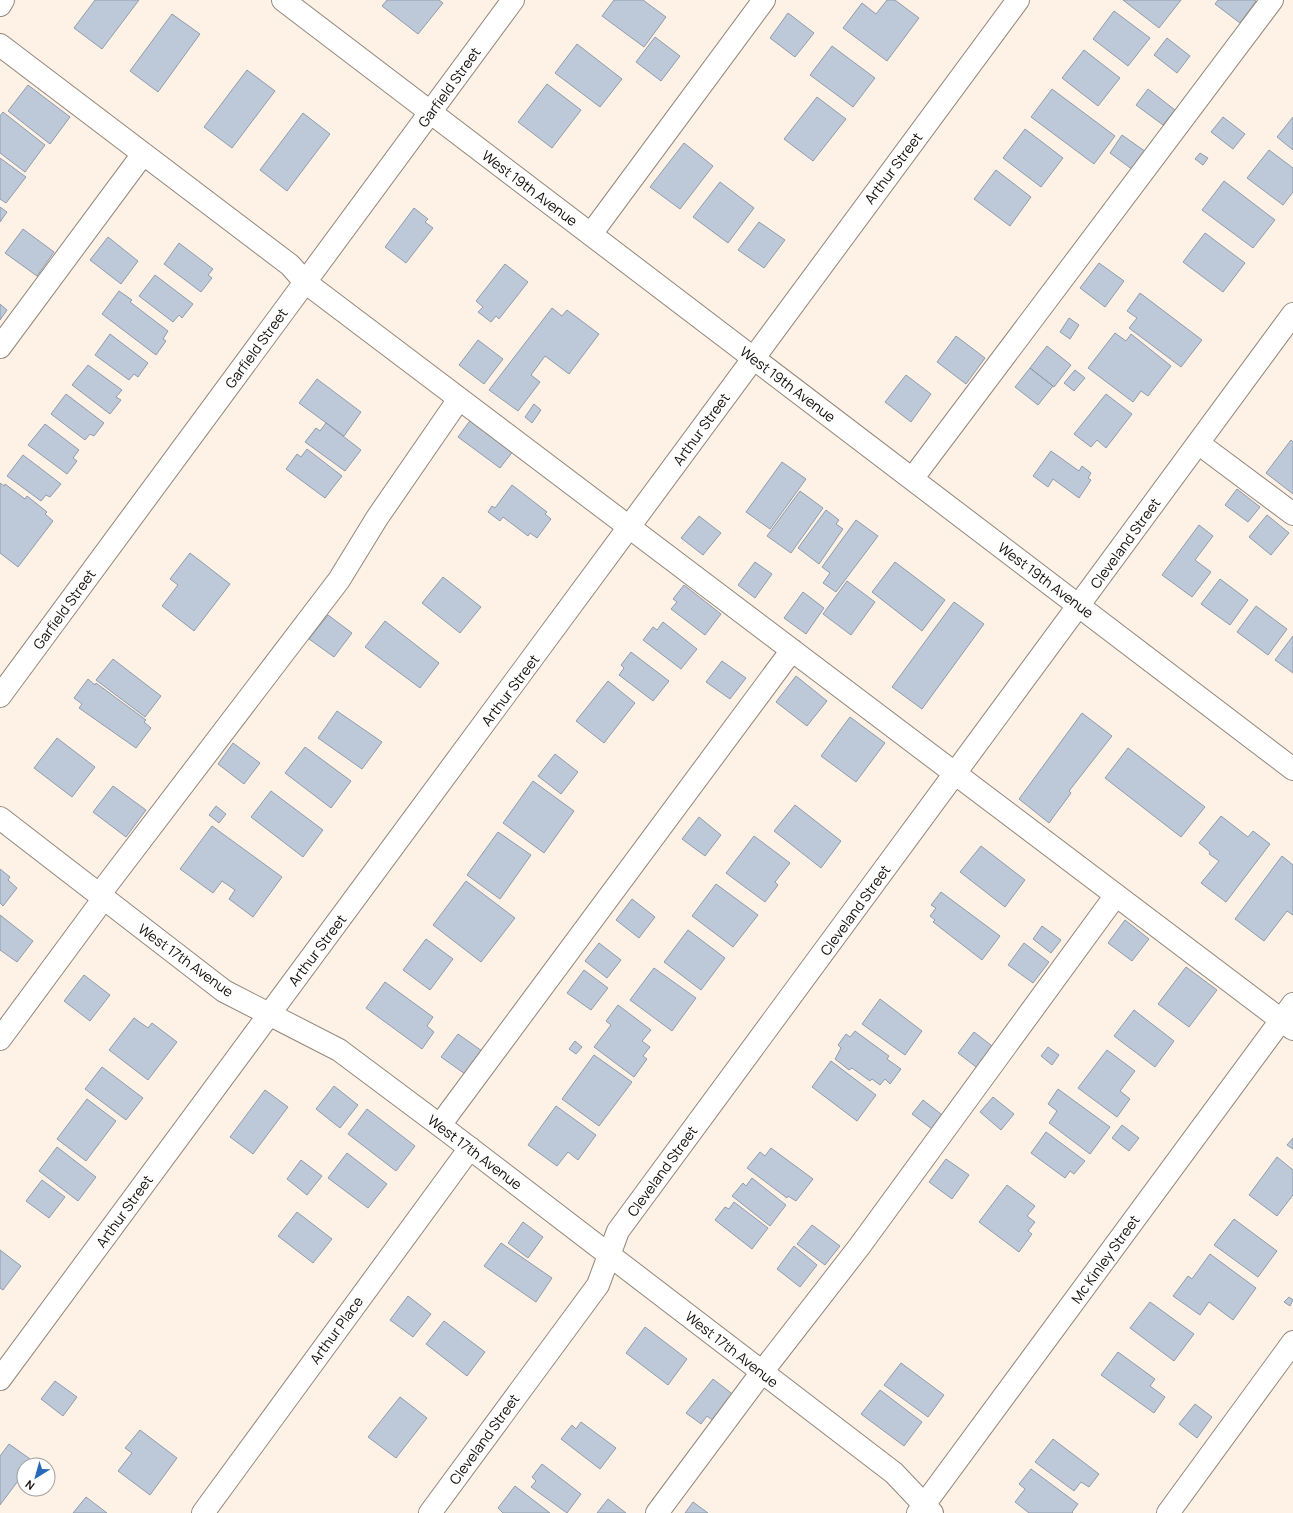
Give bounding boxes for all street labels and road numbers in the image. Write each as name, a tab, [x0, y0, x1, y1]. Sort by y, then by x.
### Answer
street label: Garfield Street	[413, 43, 485, 131]
street label: Arthur Street	[860, 128, 926, 208]
street label: West 19th Avenue	[478, 146, 582, 230]
street label: Garfield Street	[220, 304, 292, 392]
street label: West 19th Avenue	[736, 342, 840, 426]
street label: Arthur Street	[668, 389, 734, 469]
street label: Cleveland Street	[1086, 494, 1165, 592]
street label: West 19th Avenue	[994, 538, 1098, 622]
street label: Garfield Street	[28, 565, 100, 653]
street label: Arthur Street	[477, 650, 543, 730]
street label: Cleveland Street	[816, 861, 895, 959]
street label: Arthur Street	[284, 910, 350, 990]
street label: West 17th Avenue	[135, 919, 237, 1001]
street label: West 17th Avenue	[424, 1110, 526, 1194]
street label: Cleveland Street	[623, 1122, 702, 1220]
street label: Arthur Street	[91, 1171, 157, 1251]
street label: Mc Kinley Street	[1067, 1211, 1144, 1307]
street label: Arthur Place	[305, 1292, 367, 1368]
street label: West 17th Avenue	[681, 1307, 783, 1391]
street label: Cleveland Street	[445, 1390, 524, 1488]

